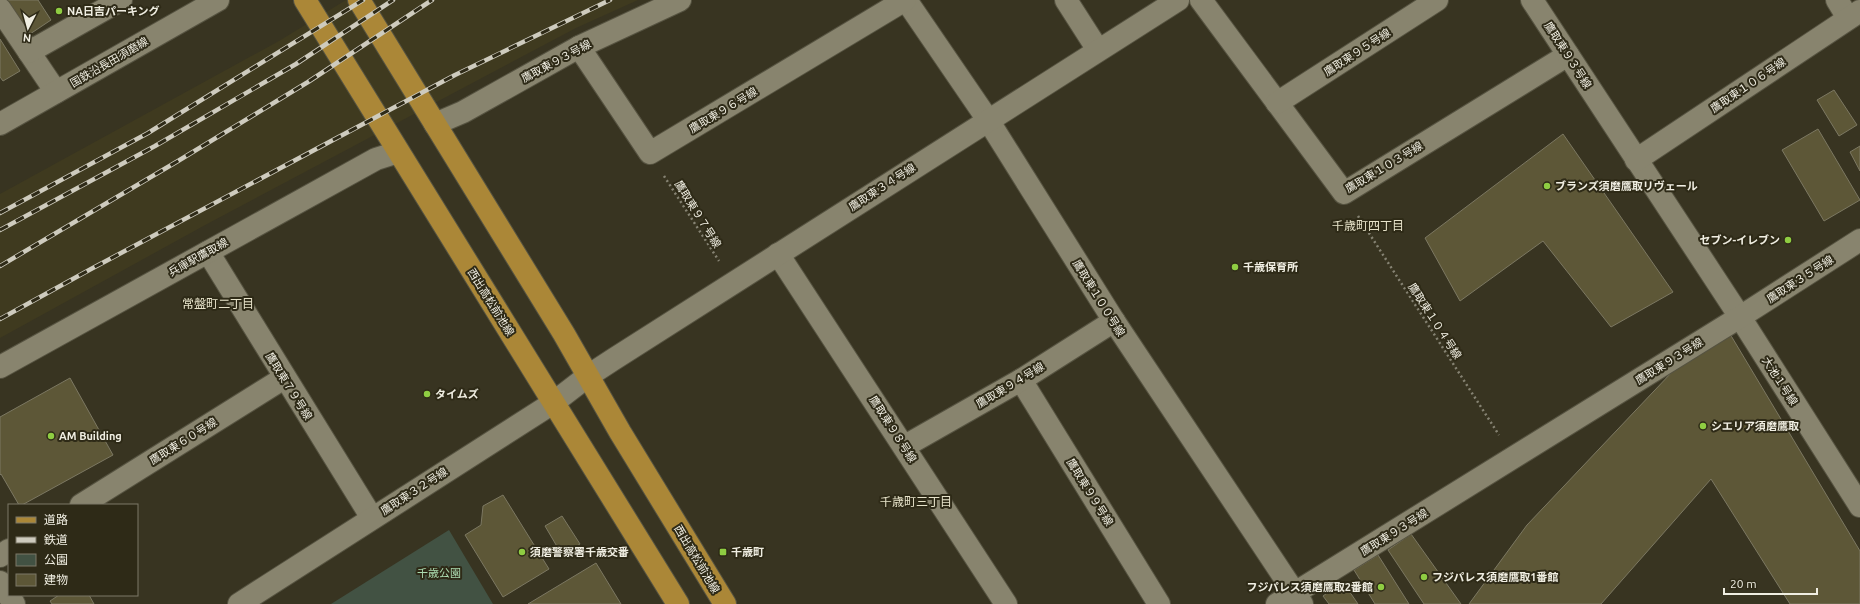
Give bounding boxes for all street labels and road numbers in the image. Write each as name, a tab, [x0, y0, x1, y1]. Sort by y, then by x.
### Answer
street label: 鷹取東９３号線	[1542, 19, 1594, 91]
street label: 鷹取東９５号線	[1321, 26, 1393, 78]
street label: 国鉄沿長田須磨線	[68, 35, 150, 89]
street label: 鷹取東９３号線	[519, 38, 593, 84]
street label: 鷹取東１０６号線	[1708, 55, 1788, 115]
street label: 鷹取東９６号線	[687, 85, 759, 135]
street label: 鷹取東１０３号線	[1343, 139, 1425, 195]
street label: 鷹取東３４号線	[846, 161, 918, 213]
street label: 鷹取東９７号線	[673, 178, 723, 250]
street label: 兵庫駅鷹取線	[166, 236, 230, 278]
street label: 鷹取東３５号線	[1764, 253, 1836, 305]
street label: 鷹取東１００号線	[1071, 258, 1127, 338]
street label: 西出高松前池線	[466, 266, 516, 338]
street label: 鷹取東１０４号線	[1406, 281, 1464, 361]
street label: 鷹取東９３号線	[1633, 336, 1705, 386]
street label: 鷹取東７９号線	[264, 350, 314, 422]
street label: 大池１号線	[1760, 355, 1800, 407]
street label: 鷹取東９４号線	[974, 360, 1046, 410]
street label: 鷹取東９８号線	[867, 393, 919, 465]
street label: 鷹取東６０号線	[147, 416, 219, 466]
street label: 鷹取東９９号線	[1065, 456, 1115, 528]
street label: 鷹取東３２号線	[378, 465, 450, 517]
street label: 鷹取東９３号線	[1358, 507, 1430, 557]
street label: 西出高松前池線	[672, 523, 722, 595]

